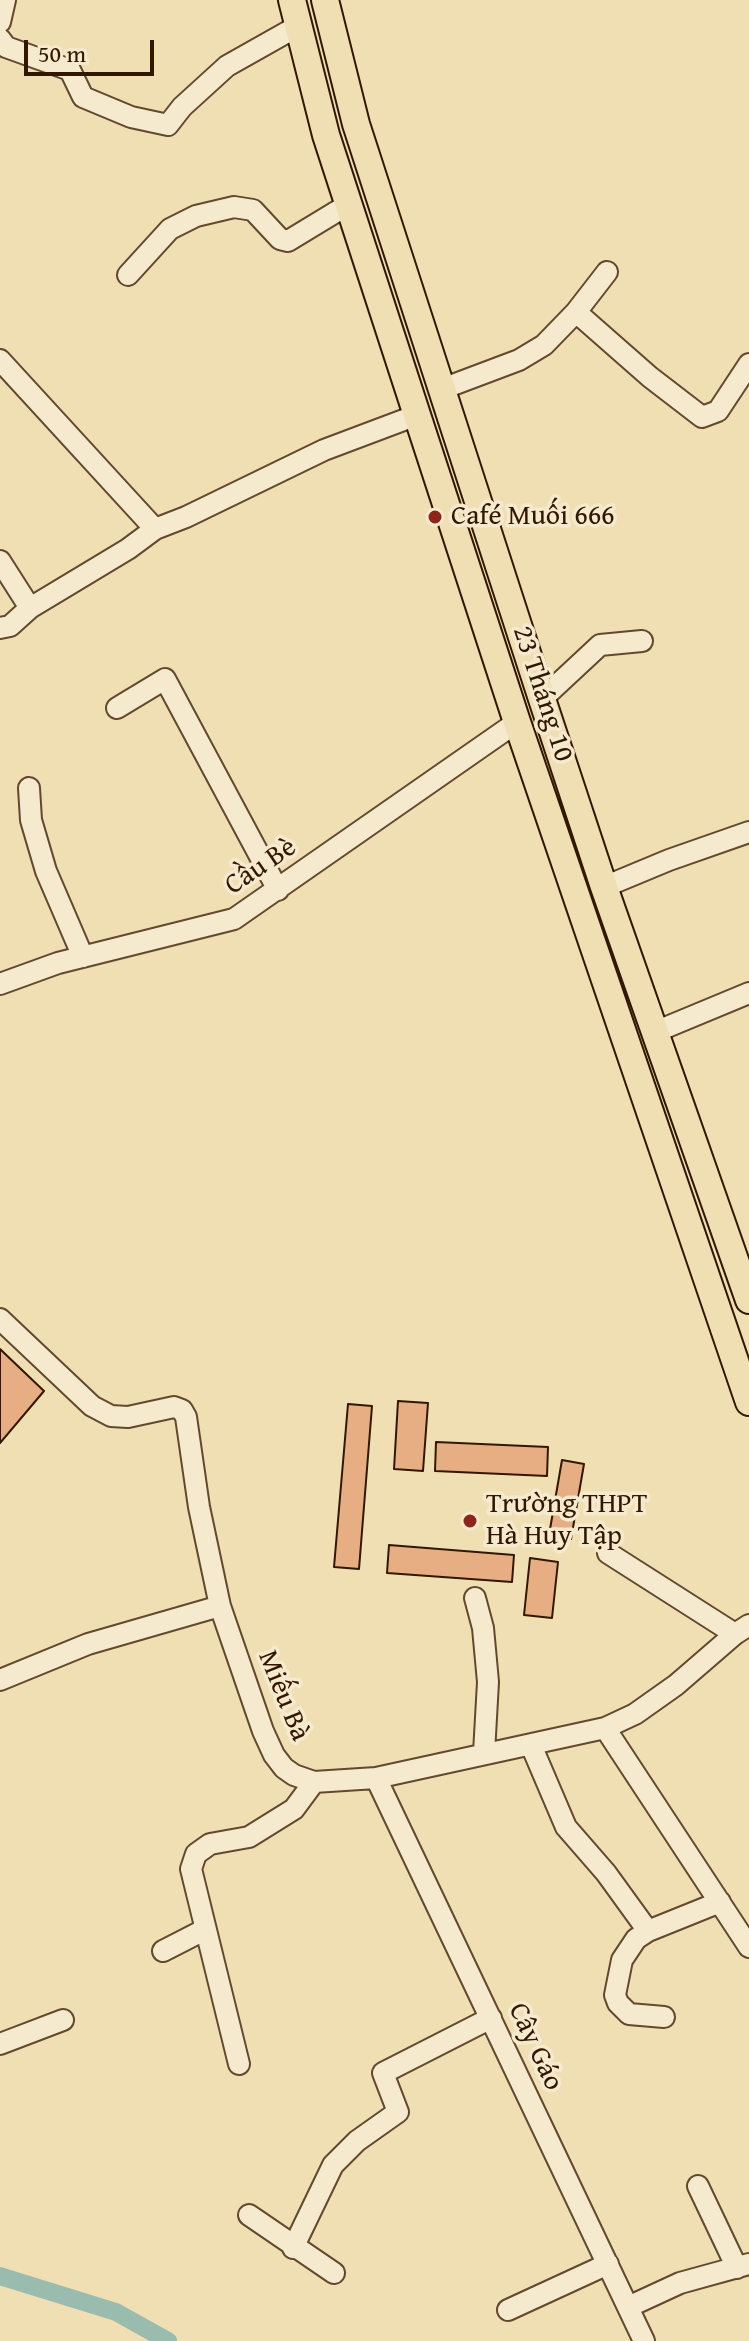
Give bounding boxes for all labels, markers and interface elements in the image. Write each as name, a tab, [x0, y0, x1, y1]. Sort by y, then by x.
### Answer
scale bar	[28, 24, 158, 74]
text: 50 m	[38, 36, 86, 71]
place label: Café Muối 666	[451, 500, 615, 534]
marker: Café Muối 666	[426, 508, 444, 526]
street label: 23 Tháng 10	[504, 622, 580, 766]
street label: Cầu Bè	[219, 831, 303, 903]
place label: Trường THPT Hà Huy Tập	[486, 1488, 647, 1554]
marker: Trường THPT Hà Huy Tập	[461, 1512, 479, 1530]
street label: Miếu Bà	[250, 1646, 316, 1746]
street label: Cây Gáo	[500, 1998, 570, 2096]

